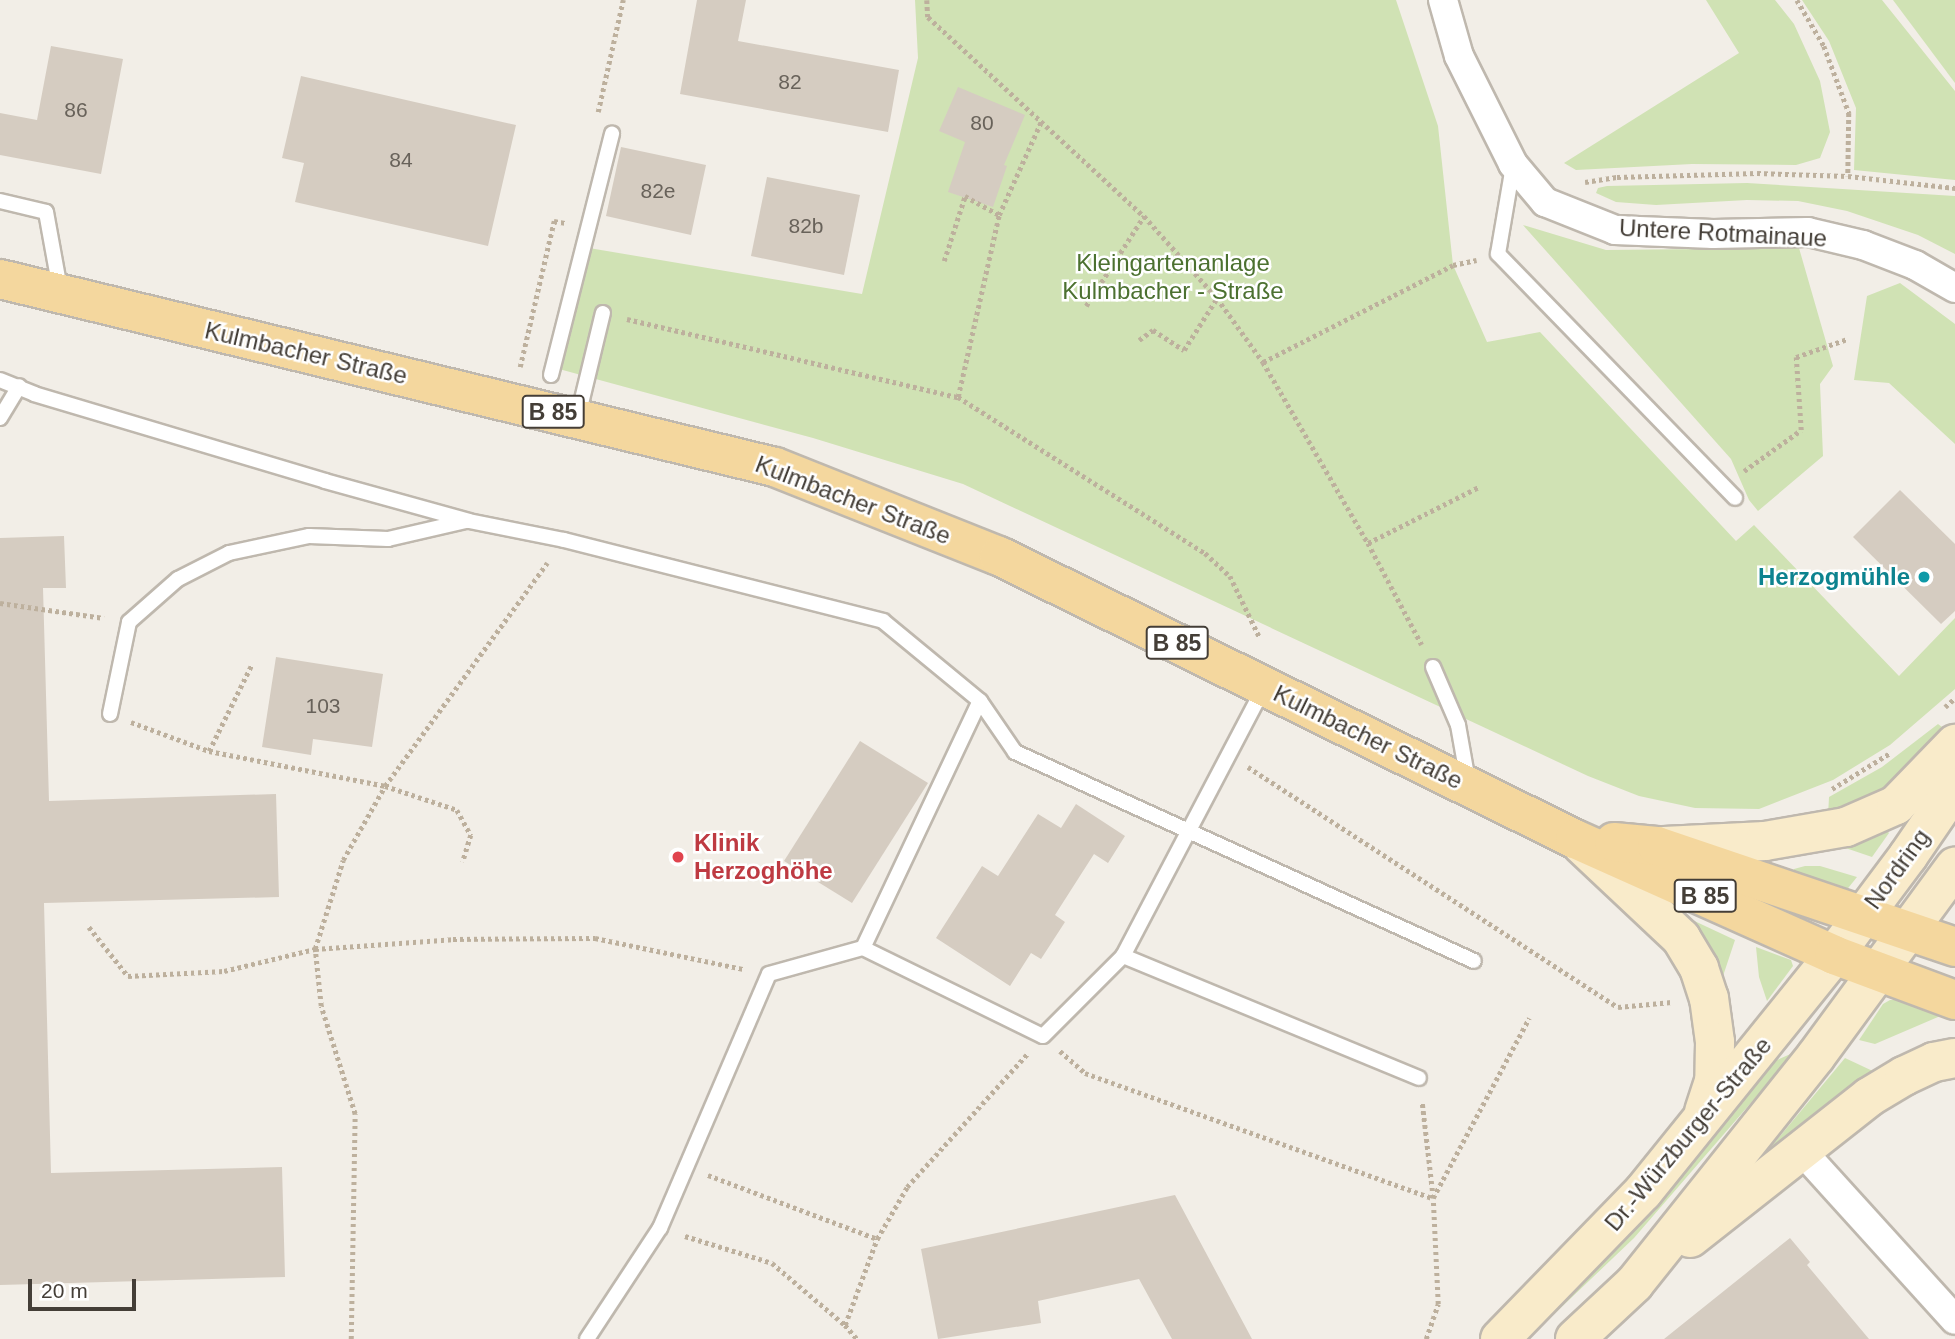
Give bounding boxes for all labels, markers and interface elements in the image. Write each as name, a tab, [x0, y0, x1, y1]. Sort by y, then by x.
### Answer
house number: 82	[778, 69, 802, 95]
house number: 86	[64, 97, 88, 123]
house number: 80	[970, 110, 994, 136]
house number: 84	[389, 147, 413, 173]
house number: 82e	[640, 178, 676, 204]
house number: 82b	[788, 213, 824, 239]
street label: Untere Rotmainaue	[1618, 213, 1828, 253]
park label: Kleingartenanlage Kulmbacher - Straße	[1062, 249, 1284, 305]
street label: Kulmbacher Straße	[202, 316, 410, 390]
road number: B 85	[522, 392, 584, 432]
street label: Kulmbacher Straße	[751, 450, 955, 550]
place label: Herzogmühle	[1758, 563, 1910, 591]
marker: Herzogmühle	[1916, 569, 1932, 585]
road number: B 85	[1146, 624, 1208, 663]
street label: Kulmbacher Straße	[1269, 679, 1467, 795]
house number: 103	[305, 693, 341, 719]
street label: Nordring	[1858, 823, 1936, 915]
place label: Klinik Herzoghöhe	[694, 829, 833, 885]
marker: Klinik Herzoghöhe	[668, 847, 688, 867]
road number: B 85	[1674, 876, 1736, 916]
street label: Dr.-Würzburger-Straße	[1599, 1031, 1777, 1237]
scale bar	[32, 1266, 140, 1310]
text: 20 m	[41, 1279, 88, 1302]

